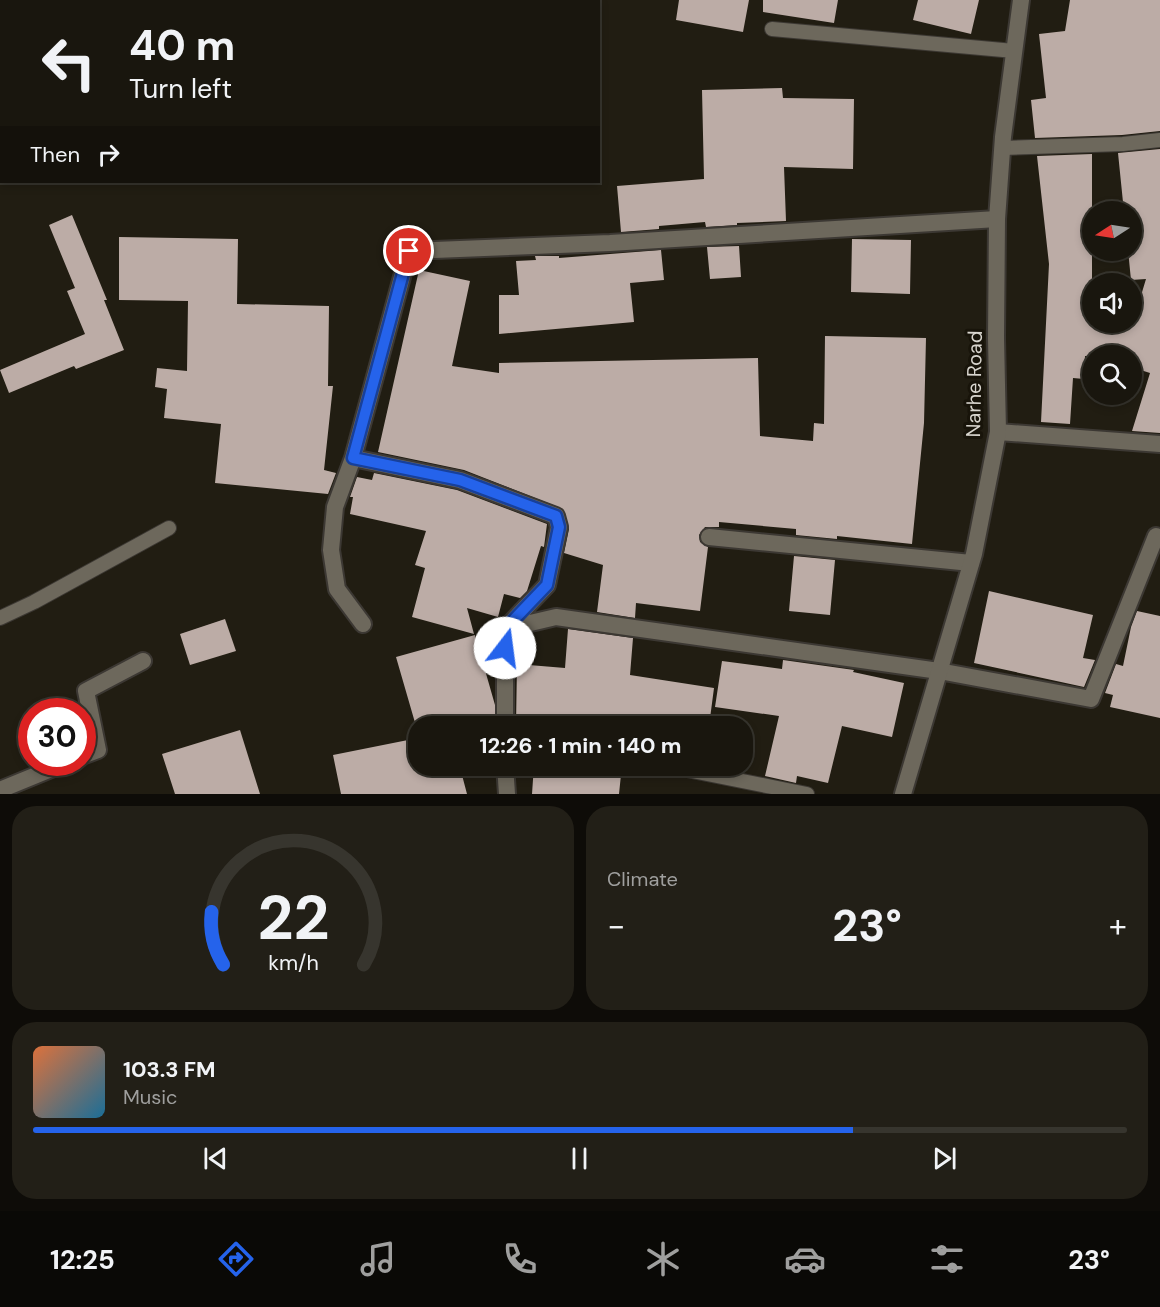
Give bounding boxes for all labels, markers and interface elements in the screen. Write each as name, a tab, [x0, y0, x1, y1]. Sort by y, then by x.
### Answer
text: 40 m	[129, 18, 235, 73]
icon: left	[30, 24, 108, 102]
text: Turn left	[129, 71, 232, 106]
icon: right	[92, 138, 125, 171]
text: Then	[30, 140, 80, 169]
north arrow	[1082, 201, 1142, 261]
map controls	[1082, 201, 1142, 405]
pin	[383, 225, 434, 276]
icon: arrive	[392, 234, 425, 267]
button: sound	[1082, 273, 1142, 333]
street label: Narhe Road	[960, 330, 988, 438]
button: search	[1082, 345, 1142, 405]
position arrow	[473, 616, 537, 680]
speed limit sign: 30	[18, 698, 96, 776]
text: 12:26 · 1 min · 140 m	[480, 731, 681, 760]
text: Climate	[607, 866, 678, 892]
text: 22	[257, 877, 329, 958]
text: 23°	[832, 896, 902, 955]
text: −	[607, 904, 625, 947]
text: +	[1109, 904, 1127, 947]
text: km/h	[268, 949, 318, 977]
text: 103.3 FM	[123, 1055, 215, 1084]
text: Music	[123, 1084, 178, 1110]
icon: previous	[199, 1142, 232, 1175]
icon: pause	[563, 1142, 596, 1175]
icon: next	[928, 1142, 961, 1175]
icon: directions	[215, 1238, 257, 1280]
icon: music	[357, 1238, 399, 1280]
icon: phone	[499, 1238, 541, 1280]
icon: climate	[642, 1238, 684, 1280]
icon: car	[784, 1238, 826, 1280]
icon: filters	[926, 1238, 968, 1280]
text: 12:25	[50, 1242, 115, 1277]
text: 23°	[1068, 1242, 1110, 1277]

